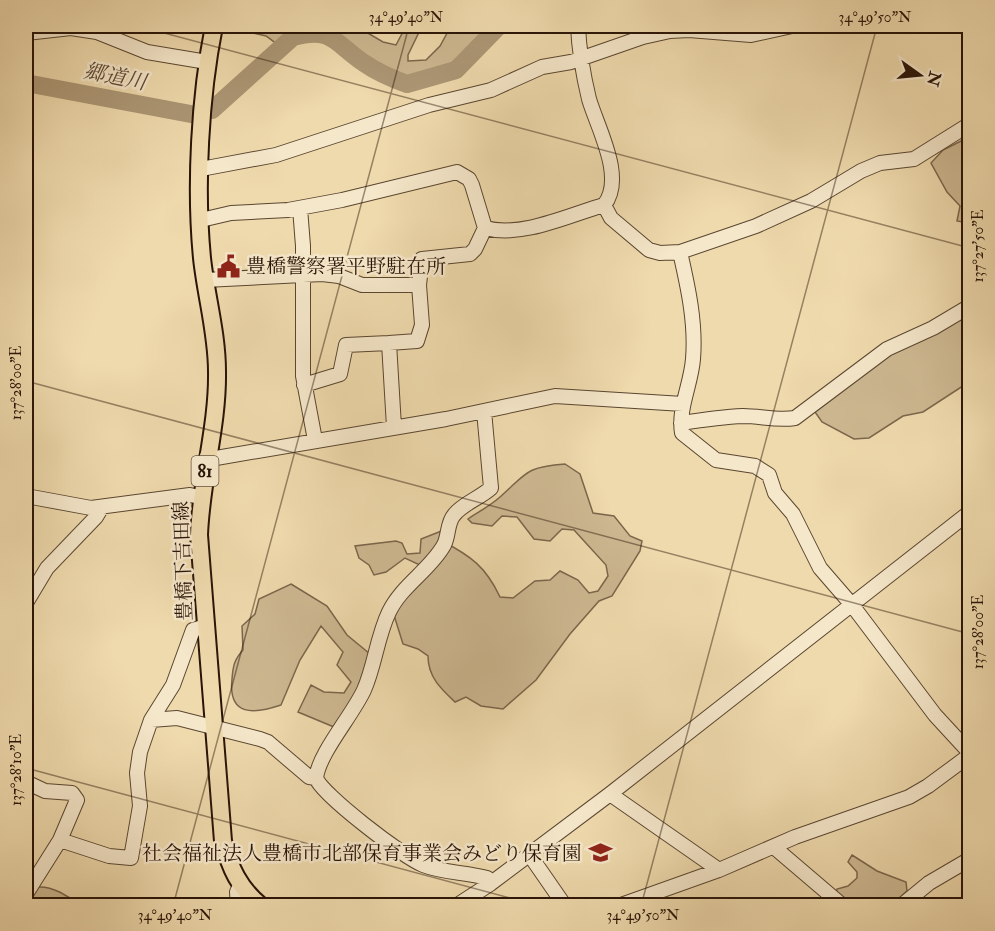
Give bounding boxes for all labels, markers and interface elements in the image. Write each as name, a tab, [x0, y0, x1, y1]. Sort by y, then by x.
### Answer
text: 34°49'40"N	[369, 8, 444, 27]
text: 34°49'50"N	[839, 8, 912, 27]
north arrow	[890, 45, 950, 105]
water label: 郷道川	[82, 58, 150, 97]
text: N	[922, 68, 945, 89]
text: 137°27'50"E	[969, 209, 988, 283]
public building icon: 豊橋警察署平野駐在所	[215, 253, 241, 279]
place label: 豊橋警察署平野駐在所	[246, 254, 446, 279]
text: 137°28'00"E	[7, 346, 26, 420]
road number: 81	[192, 456, 218, 486]
street label: 豊橋下吉田線	[168, 501, 198, 621]
text: 137°28'00"E	[969, 595, 988, 669]
text: 137°28'10"E	[7, 734, 26, 806]
school or university icon: 社会福祉法人豊橋市北部保育事業会みどり保育園	[587, 840, 613, 866]
place label: 社会福祉法人豊橋市北部保育事業会みどり保育園	[142, 841, 582, 866]
text: 34°49'40"N	[138, 906, 213, 925]
text: 34°49'50"N	[607, 906, 680, 925]

